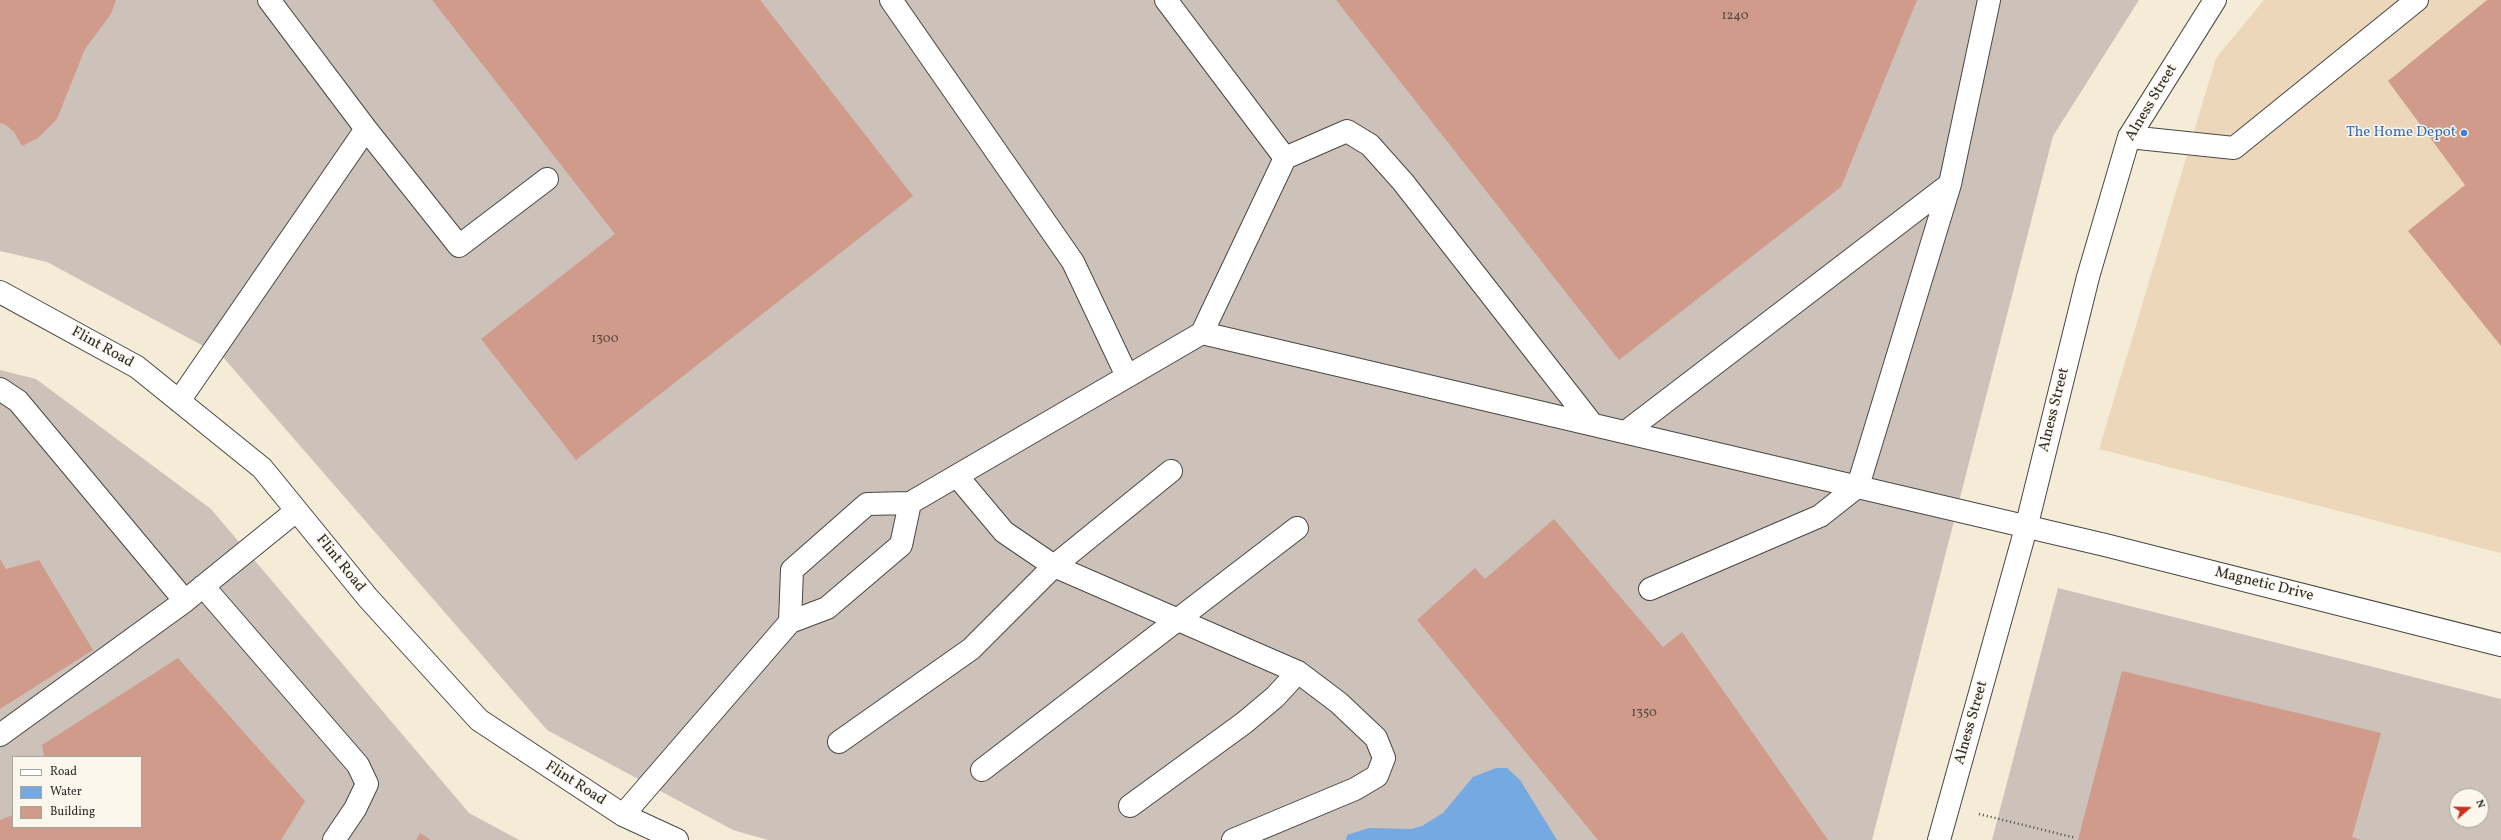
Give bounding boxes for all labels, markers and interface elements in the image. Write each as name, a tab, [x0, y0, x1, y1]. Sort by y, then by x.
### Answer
house number: 1240	[1722, 9, 1748, 25]
street label: Alness Street	[2122, 61, 2182, 145]
place label: The Home Depot	[2346, 124, 2456, 142]
marker: The Home Depot	[2459, 128, 2469, 138]
street label: Flint Road	[68, 324, 136, 372]
house number: 1300	[591, 332, 619, 348]
street label: Alness Street	[2036, 366, 2074, 454]
street label: Flint Road	[311, 532, 369, 596]
street label: Magnetic Drive	[2213, 564, 2315, 606]
street label: Alness Street	[1951, 679, 1993, 767]
house number: 1350	[1631, 706, 1657, 722]
legend	[12, 756, 142, 828]
street label: Flint Road	[541, 758, 609, 810]
text: Road	[50, 764, 77, 780]
text: Water	[50, 784, 82, 800]
north arrow	[2449, 788, 2489, 828]
text: N	[2471, 798, 2488, 810]
text: Building	[50, 804, 95, 820]

